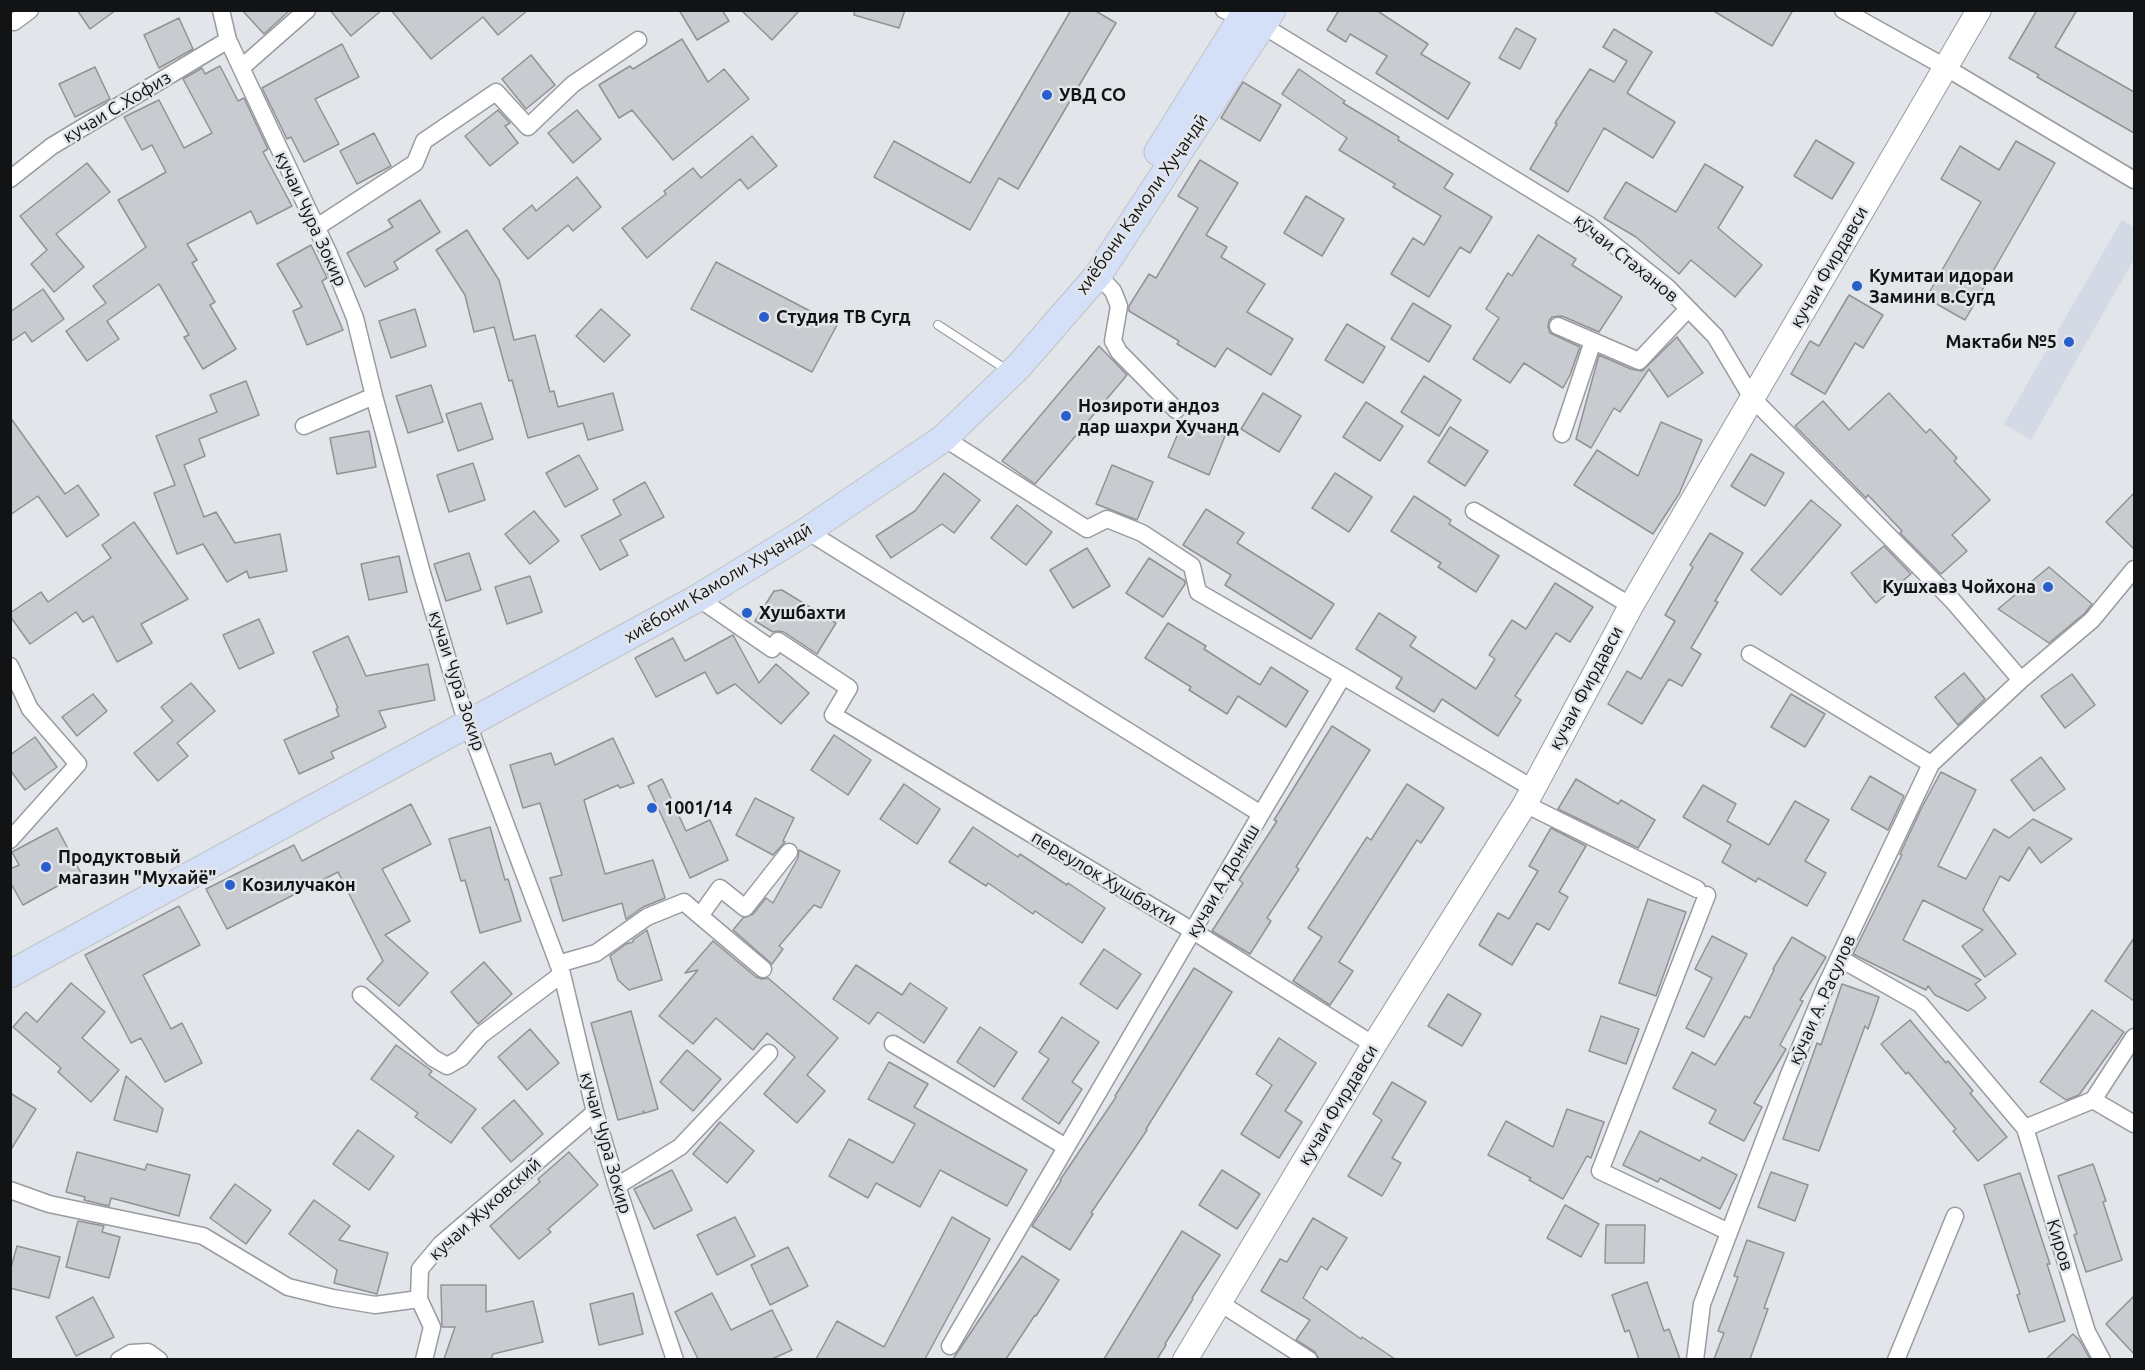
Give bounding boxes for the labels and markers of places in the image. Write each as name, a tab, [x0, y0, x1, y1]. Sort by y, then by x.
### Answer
place label: УВД СО	[1059, 84, 1126, 106]
marker: УВД СО	[1040, 88, 1054, 102]
place label: Кумитаи идораи Замини в.Сугд	[1869, 265, 2014, 308]
marker: Кумитаи идораи Замини в.Сугд	[1850, 279, 1864, 293]
place label: Студия ТВ Сугд	[776, 306, 911, 328]
marker: Студия ТВ Сугд	[757, 310, 771, 324]
place label: Мактаби №5	[1946, 331, 2057, 353]
marker: Мактаби №5	[2062, 335, 2076, 349]
place label: Нозироти андоз дар шахри Хучанд	[1078, 395, 1239, 438]
marker: Нозироти андоз дар шахри Хучанд	[1059, 409, 1073, 423]
place label: Кушхавз Чойхона	[1882, 576, 2036, 598]
marker: Кушхавз Чойхона	[2041, 580, 2055, 594]
place label: Хушбахти	[759, 602, 846, 624]
marker: Хушбахти	[740, 606, 754, 620]
place label: 1001/14	[664, 797, 732, 819]
marker: 1001/14	[645, 801, 659, 815]
place label: Продуктовый магазин "Мухайё"	[58, 846, 216, 888]
marker: Продуктовый магазин "Мухайё"	[39, 860, 53, 874]
place label: Козилучакон	[242, 874, 356, 896]
marker: Козилучакон	[223, 878, 237, 892]

